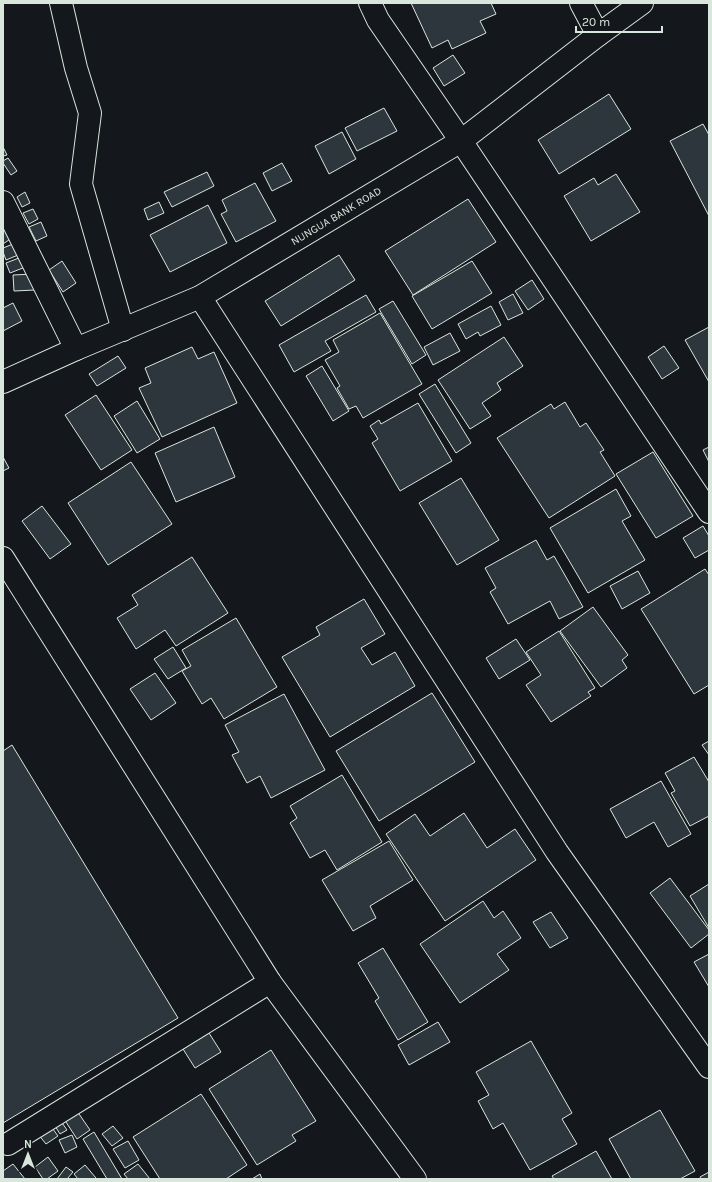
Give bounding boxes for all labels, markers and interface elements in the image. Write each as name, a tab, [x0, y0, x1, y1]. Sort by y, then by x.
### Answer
scale bar	[576, 8, 662, 34]
text: 20 m	[582, 15, 610, 29]
street label: NUNGUA BANK ROAD	[288, 184, 384, 248]
north arrow	[8, 1134, 48, 1174]
text: N	[24, 1138, 32, 1151]

